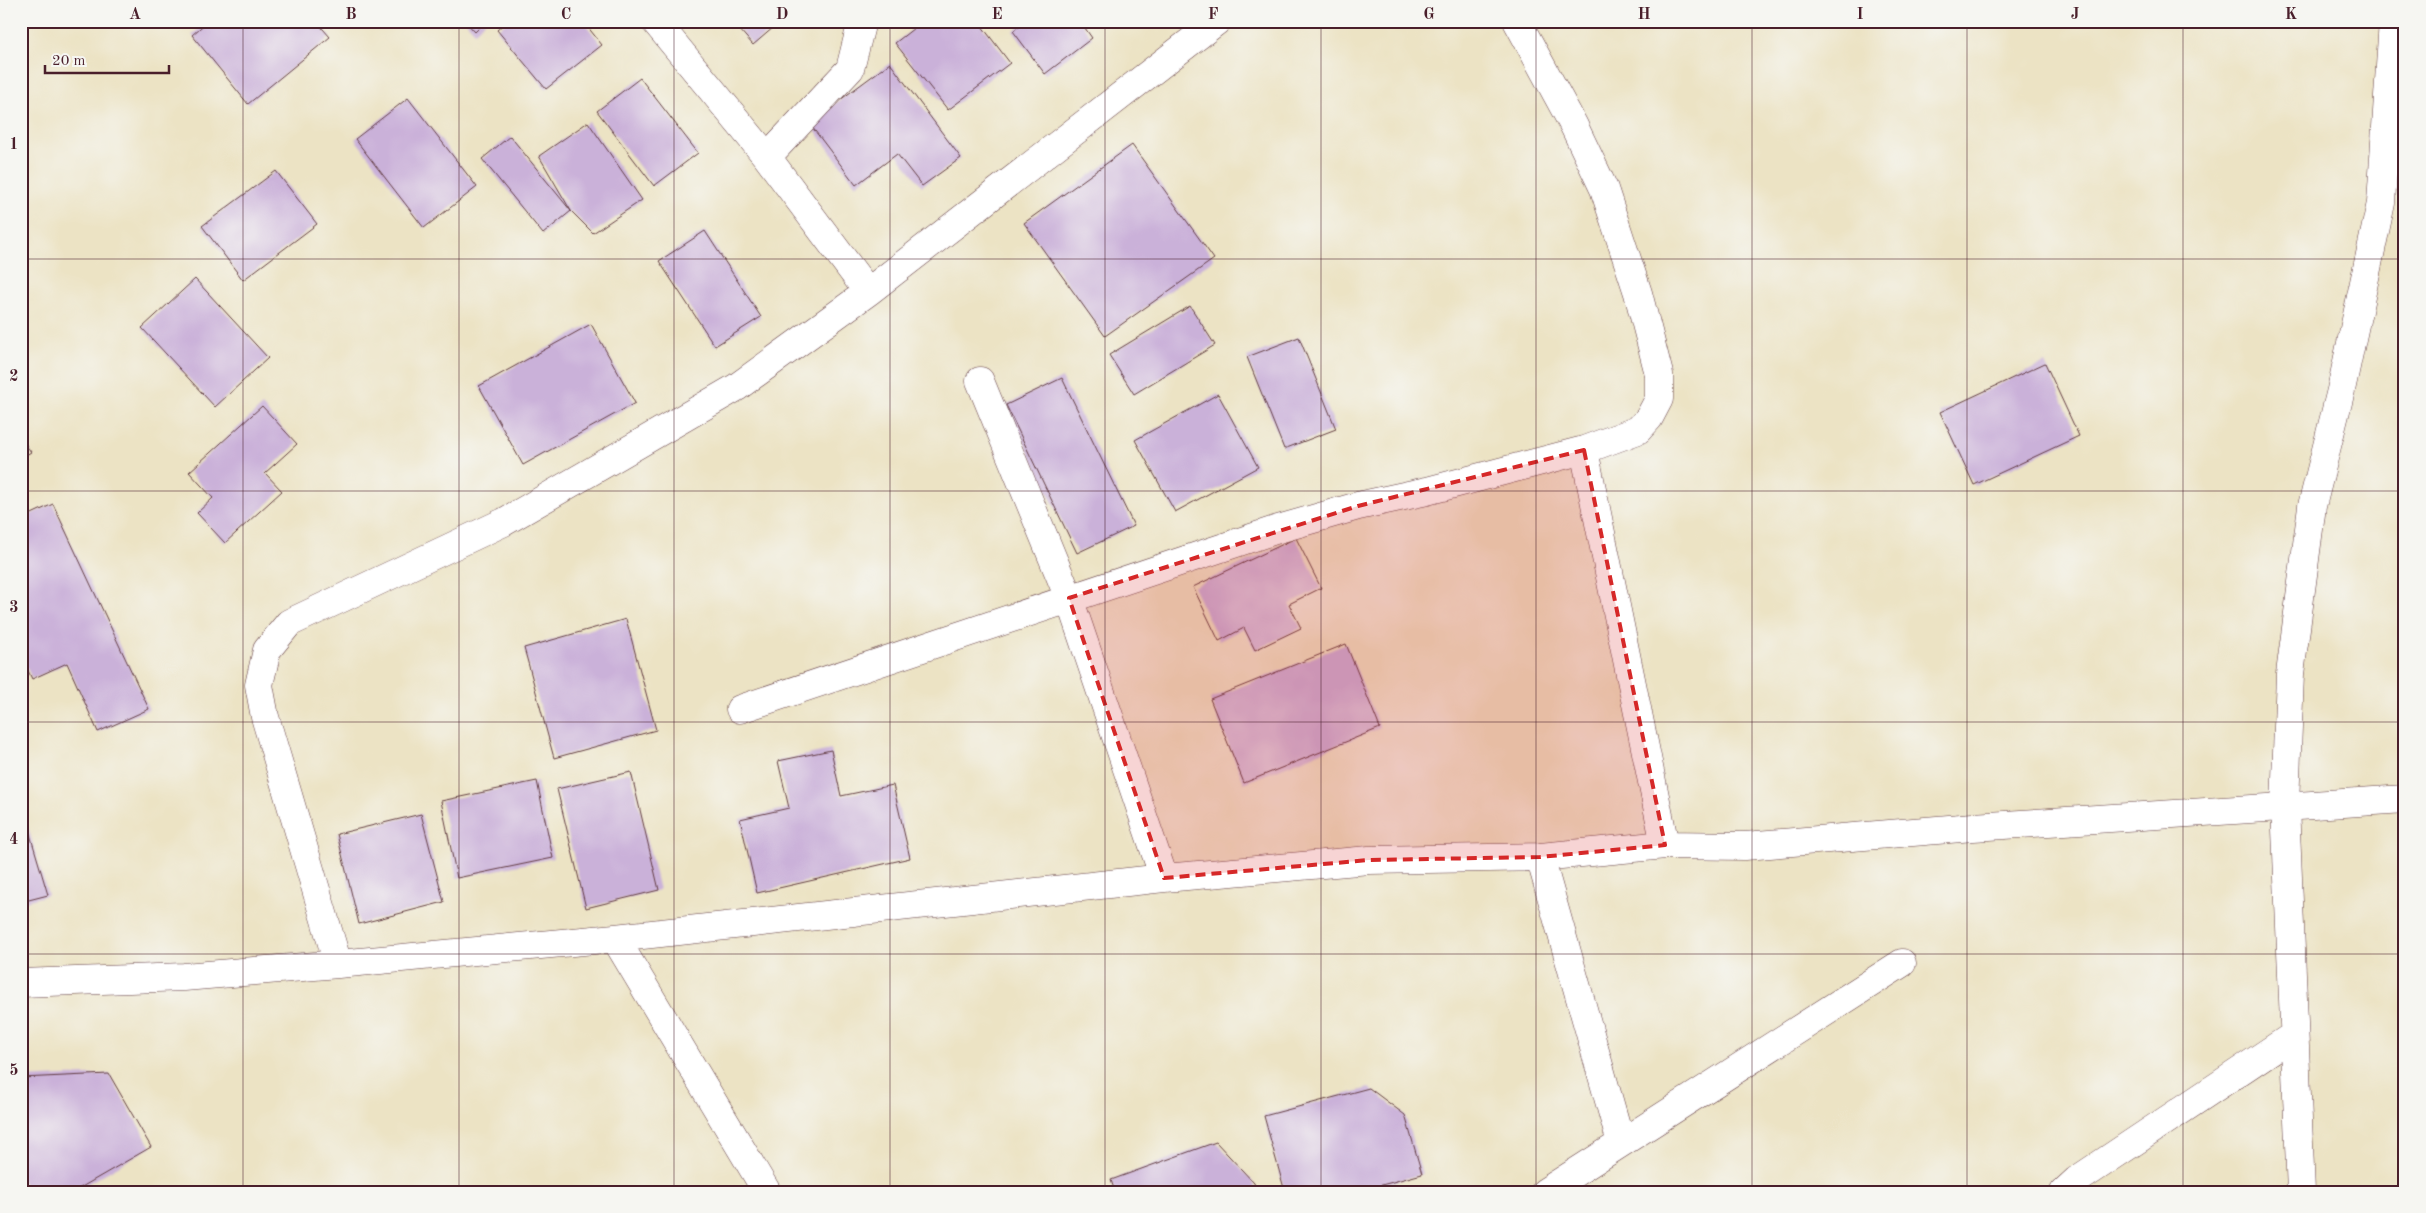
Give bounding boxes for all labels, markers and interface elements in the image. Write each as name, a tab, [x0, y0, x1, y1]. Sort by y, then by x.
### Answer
text: A	[129, 7, 141, 23]
text: B	[345, 7, 357, 23]
text: C	[561, 7, 571, 23]
text: D	[776, 7, 788, 23]
text: E	[991, 7, 1003, 23]
text: F	[1208, 7, 1219, 23]
text: G	[1423, 7, 1435, 23]
text: H	[1637, 7, 1651, 23]
text: I	[1856, 7, 1864, 23]
text: J	[2071, 7, 2080, 23]
text: K	[2285, 7, 2297, 23]
scale bar	[45, 42, 169, 74]
text: 20 m	[52, 54, 86, 69]
text: 1	[9, 137, 19, 153]
text: 2	[9, 369, 19, 385]
text: 3	[9, 600, 19, 616]
text: 4	[9, 832, 19, 848]
text: 5	[9, 1063, 19, 1079]

